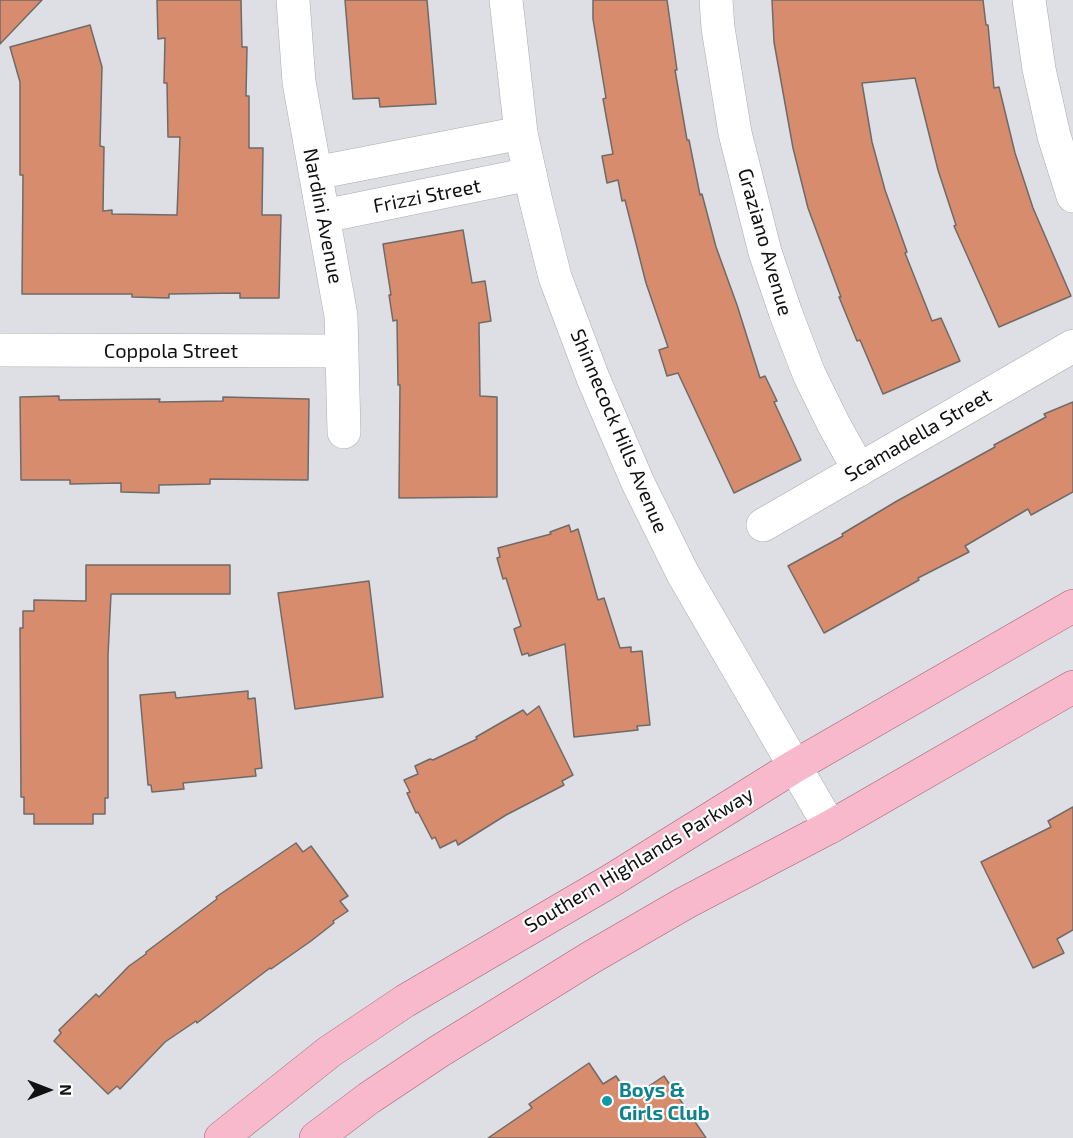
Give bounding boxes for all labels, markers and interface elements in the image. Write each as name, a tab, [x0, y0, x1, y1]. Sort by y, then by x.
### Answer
street label: Nardini Avenue	[298, 146, 348, 286]
street label: Graziano Avenue	[732, 166, 798, 318]
street label: Frizzi Street	[371, 174, 483, 218]
street label: Shinnecock Hills Avenue	[565, 326, 673, 536]
street label: Coppola Street	[104, 339, 238, 363]
street label: Scamadella Street	[840, 383, 996, 487]
street label: Southern Highlands Parkway	[520, 782, 758, 938]
north arrow	[18, 1060, 78, 1120]
place label: Boys & Girls Club	[619, 1078, 710, 1125]
text: N	[57, 1084, 76, 1096]
marker: Boys & Girls Club	[600, 1094, 614, 1108]

